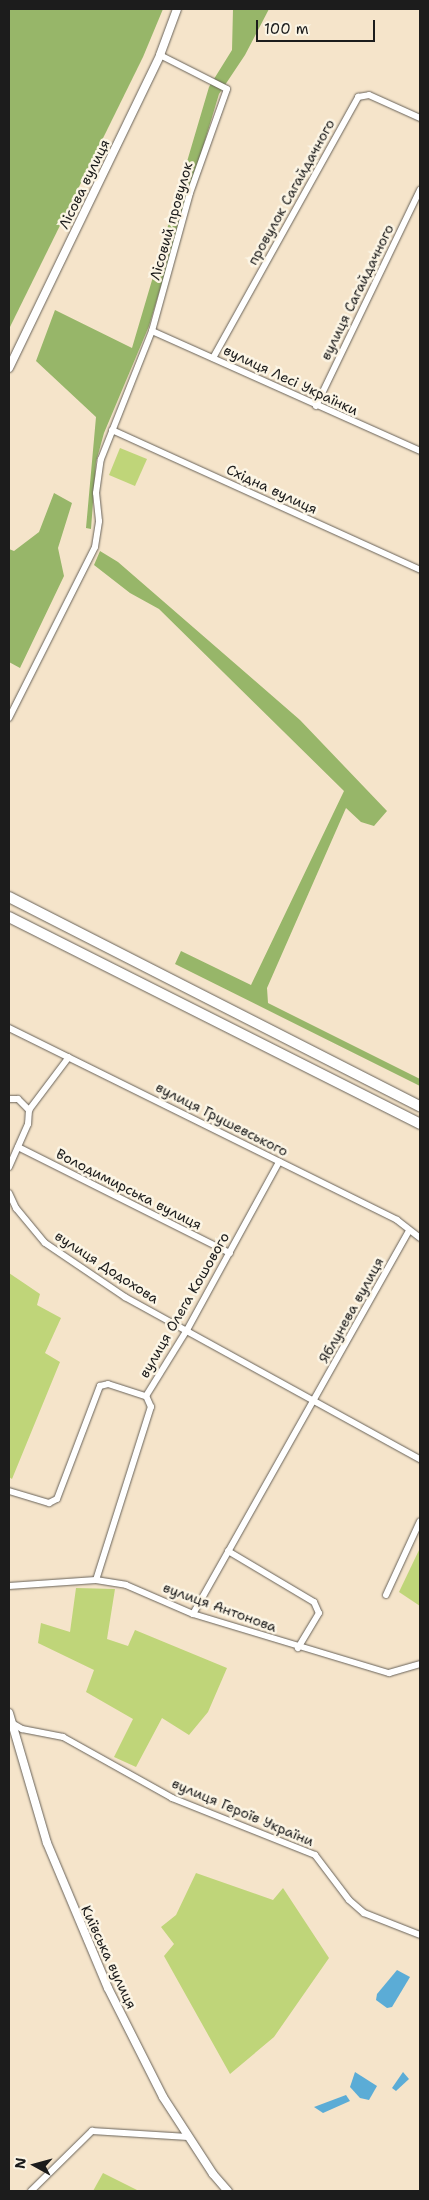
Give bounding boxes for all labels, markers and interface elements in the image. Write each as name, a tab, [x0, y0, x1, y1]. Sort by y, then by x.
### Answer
scale bar	[259, 10, 378, 42]
text: 100 m	[264, 19, 309, 39]
street label: провулок Сагайдачного	[244, 116, 338, 268]
street label: Лісова вулиця	[55, 136, 113, 232]
street label: Лісовий провулок	[146, 160, 196, 282]
street label: вулиця Сагайдачного	[317, 221, 397, 363]
street label: вулиця Лесі Українки	[221, 341, 361, 419]
street label: Східна вулиця	[224, 461, 320, 517]
street label: вулиця Грушевського	[153, 1078, 291, 1160]
street label: Володимирська вулиця	[53, 1145, 205, 1233]
street label: вулиця Додохова	[52, 1227, 162, 1307]
street label: вулиця Олега Кошового	[135, 1229, 233, 1381]
street label: Яблунева вулиця	[315, 1254, 387, 1366]
street label: вулиця Антонова	[161, 1579, 279, 1635]
street label: вулиця Героїв України	[169, 1774, 317, 1850]
street label: Київська вулиця	[78, 1903, 140, 2011]
north arrow	[10, 2140, 60, 2190]
text: N	[11, 2157, 30, 2170]

